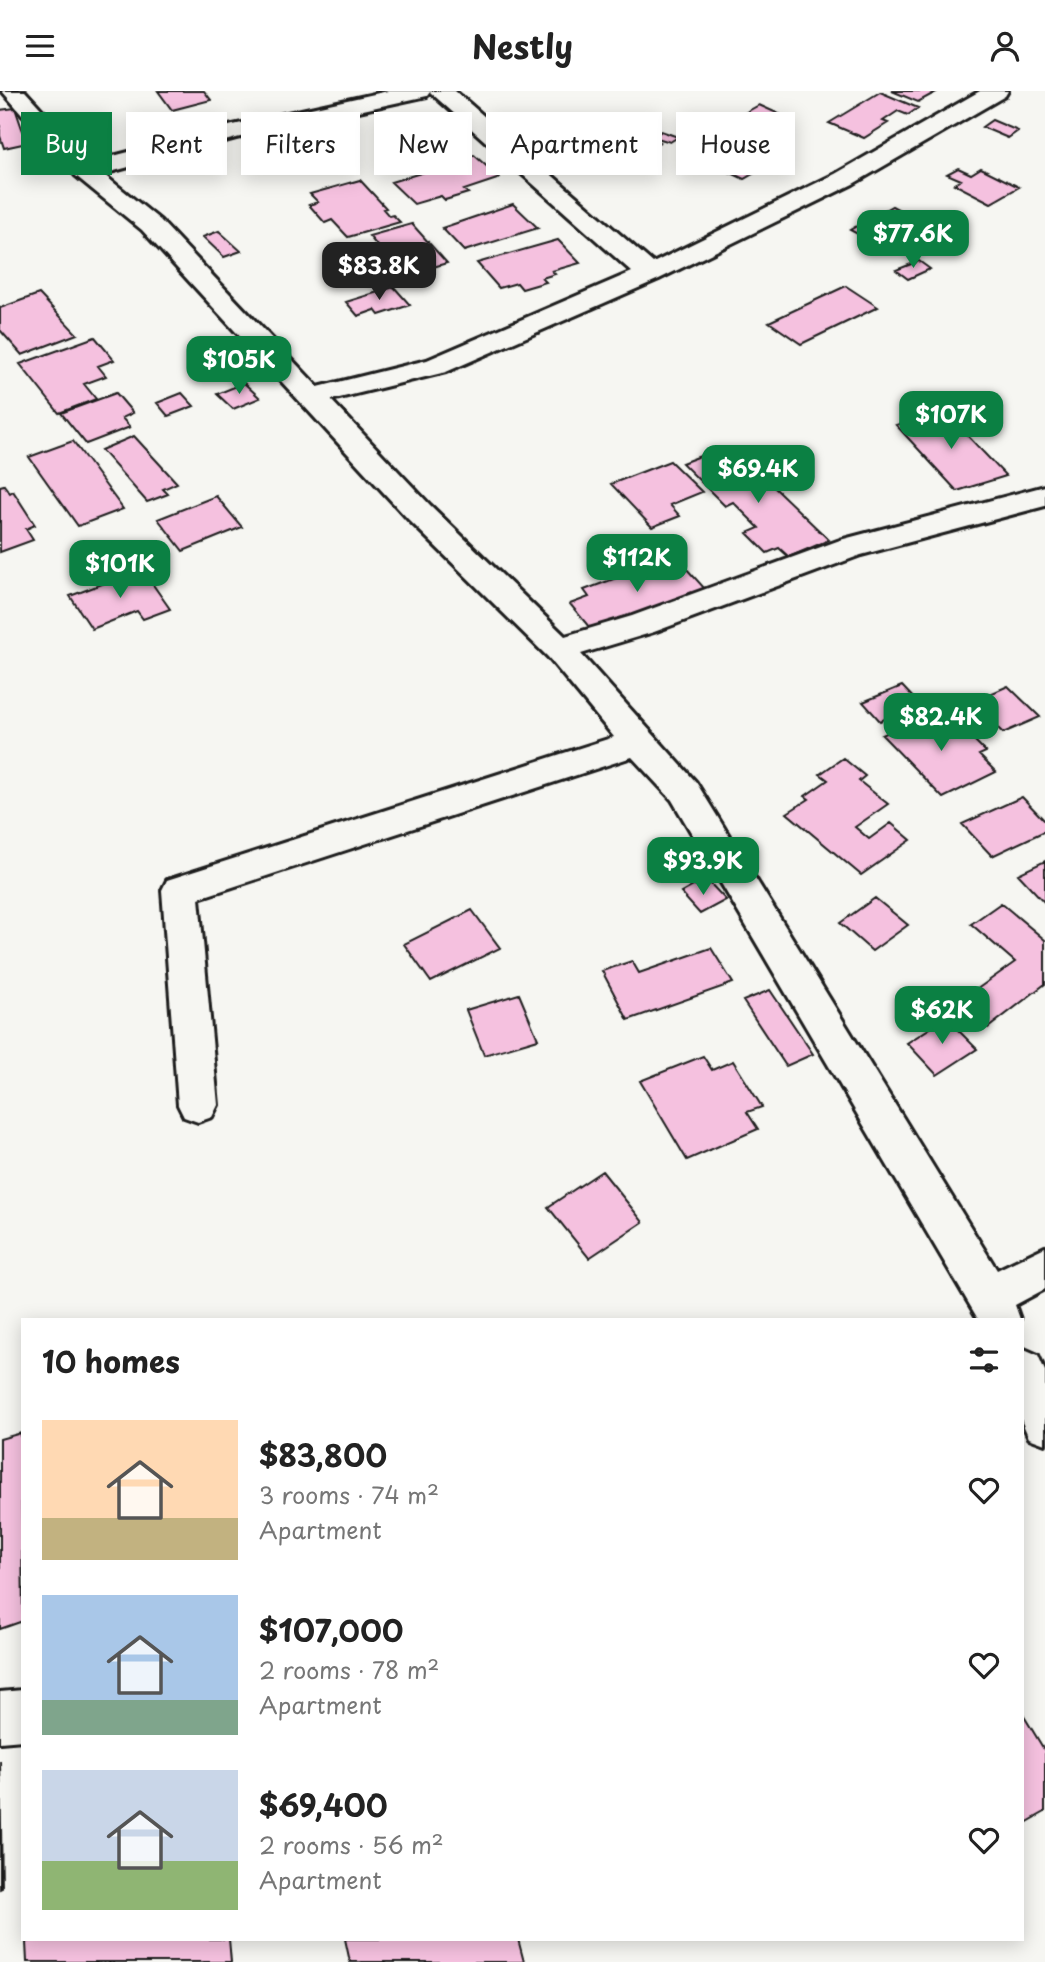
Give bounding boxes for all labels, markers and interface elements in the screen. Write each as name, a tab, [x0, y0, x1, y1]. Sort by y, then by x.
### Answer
text: Nestly	[472, 22, 573, 70]
icon: menu	[21, 27, 59, 65]
icon: person	[986, 27, 1024, 65]
chip: Buy	[21, 112, 112, 175]
chip: Rent	[126, 112, 227, 175]
chip: Filters	[241, 112, 360, 175]
chip: New	[374, 112, 472, 175]
chip: Apartment	[486, 112, 662, 175]
chip: House	[676, 112, 795, 175]
pin: $77.6K	[856, 211, 970, 270]
text: $77.6K	[873, 215, 953, 250]
pin: $83.8K	[322, 243, 436, 302]
text: $83.8K	[338, 247, 420, 282]
pin: $105K	[190, 337, 288, 396]
text: $105K	[202, 341, 276, 376]
pin: $107K	[902, 391, 1000, 451]
text: $107K	[915, 396, 987, 431]
pin: $69.4K	[701, 445, 815, 505]
text: $69.4K	[718, 450, 798, 485]
pin: $112K	[588, 535, 686, 594]
text: $112K	[603, 539, 671, 574]
pin: $101K	[71, 540, 169, 600]
text: $101K	[85, 545, 155, 580]
pin: $82.4K	[884, 693, 998, 753]
text: $82.4K	[900, 698, 982, 733]
pin: $93.9K	[646, 837, 760, 897]
text: $93.9K	[663, 842, 743, 877]
pin: $62K	[901, 986, 983, 1046]
text: $62K	[911, 991, 973, 1026]
text: 10 homes	[42, 1338, 180, 1383]
icon: filters	[965, 1341, 1003, 1379]
text: $83,800	[259, 1432, 387, 1477]
icon: home	[98, 1448, 182, 1532]
icon: heart	[965, 1471, 1003, 1509]
text: 3 rooms · 74 m²	[259, 1477, 439, 1512]
text: Apartment	[259, 1512, 382, 1547]
text: $107,000	[259, 1607, 404, 1652]
icon: home	[98, 1623, 182, 1707]
icon: heart	[965, 1646, 1003, 1684]
text: 2 rooms · 78 m²	[259, 1652, 439, 1687]
text: Apartment	[259, 1687, 382, 1722]
text: $69,400	[259, 1782, 388, 1827]
icon: home	[98, 1798, 182, 1882]
icon: heart	[965, 1821, 1003, 1859]
text: 2 rooms · 56 m²	[259, 1827, 444, 1862]
text: Apartment	[259, 1862, 382, 1897]

